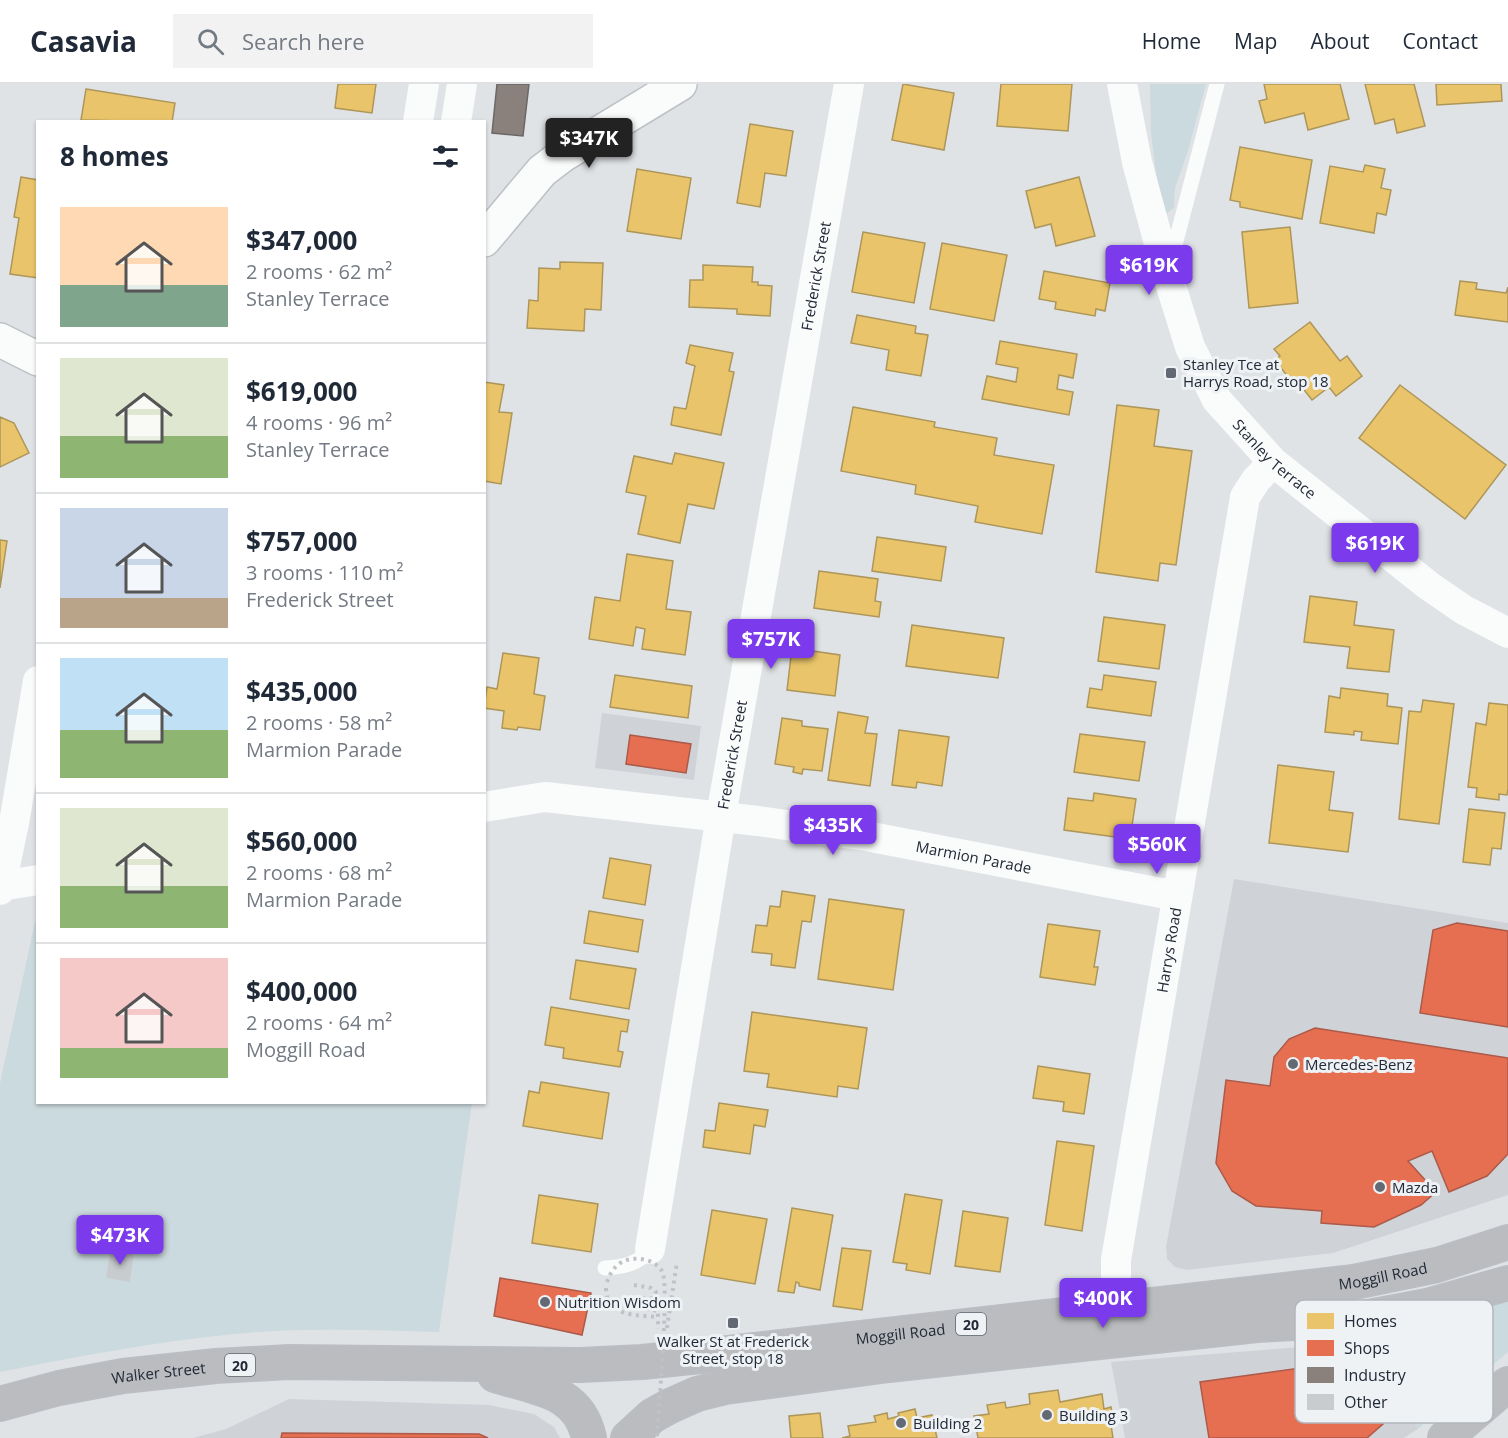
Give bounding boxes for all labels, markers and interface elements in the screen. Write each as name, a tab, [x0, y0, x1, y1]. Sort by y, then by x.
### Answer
search box	[173, 14, 593, 68]
text: Casavia	[30, 22, 137, 60]
icon: search	[194, 25, 227, 58]
text: Search here	[242, 26, 365, 56]
text: Home	[1142, 27, 1201, 55]
text: Map	[1234, 27, 1277, 55]
text: About	[1310, 27, 1370, 55]
text: Contact	[1403, 27, 1478, 55]
pin: $347K	[547, 118, 631, 169]
text: $347K	[559, 124, 619, 151]
text: 8 homes	[60, 138, 169, 174]
icon: filters	[429, 140, 462, 173]
street label: Frederick Street	[796, 220, 835, 332]
text: $347,000	[246, 222, 357, 258]
icon: home	[108, 231, 180, 303]
pin: $619K	[1107, 245, 1191, 296]
text: $619K	[1119, 251, 1179, 278]
text: 2 rooms · 62 m²	[246, 258, 392, 285]
text: Stanley Terrace	[246, 285, 390, 312]
place label: Stanley Tce at Harrys Road, stop 18	[1183, 354, 1329, 391]
marker: Stanley Tce at Harrys Road, stop 18	[1164, 366, 1178, 380]
text: $619,000	[246, 373, 357, 409]
icon: home	[108, 382, 180, 454]
text: 4 rooms · 96 m²	[246, 409, 392, 436]
street label: Stanley Terrace	[1229, 415, 1321, 503]
text: Stanley Terrace	[246, 436, 390, 463]
text: $757,000	[246, 523, 357, 559]
pin: $619K	[1333, 523, 1417, 574]
text: $619K	[1345, 529, 1405, 556]
icon: home	[108, 532, 180, 604]
text: 3 rooms · 110 m²	[246, 559, 404, 586]
text: Frederick Street	[246, 586, 394, 613]
pin: $757K	[729, 619, 813, 670]
text: $757K	[741, 625, 801, 652]
text: $435,000	[246, 673, 357, 709]
icon: home	[108, 682, 180, 754]
street label: Frederick Street	[712, 698, 751, 811]
text: 2 rooms · 58 m²	[246, 709, 392, 736]
text: Marmion Parade	[246, 736, 402, 763]
pin: $435K	[791, 805, 875, 856]
text: $435K	[803, 811, 863, 838]
text: $560,000	[246, 823, 357, 859]
pin: $560K	[1115, 824, 1199, 875]
text: $560K	[1127, 830, 1187, 857]
icon: home	[108, 832, 180, 904]
street label: Marmion Parade	[914, 836, 1033, 878]
text: 2 rooms · 68 m²	[246, 859, 392, 886]
text: Marmion Parade	[246, 886, 402, 913]
street label: Harrys Road	[1151, 906, 1185, 994]
text: $400,000	[246, 973, 357, 1009]
icon: home	[108, 982, 180, 1054]
text: 2 rooms · 64 m²	[246, 1009, 392, 1036]
text: Moggill Road	[246, 1036, 366, 1063]
place label: Mercedes-Benz	[1305, 1054, 1413, 1074]
marker: Mercedes-Benz	[1286, 1057, 1300, 1071]
place label: Mazda	[1392, 1177, 1438, 1197]
marker: Mazda	[1373, 1180, 1387, 1194]
pin: $473K	[78, 1215, 162, 1266]
text: $473K	[90, 1221, 150, 1248]
street label: Moggill Road	[1338, 1257, 1429, 1294]
pin: $400K	[1061, 1278, 1145, 1329]
text: $400K	[1073, 1284, 1133, 1311]
place label: Nutrition Wisdom	[557, 1292, 681, 1312]
marker: Nutrition Wisdom	[538, 1295, 552, 1309]
legend	[1295, 1300, 1493, 1423]
text: Homes	[1344, 1310, 1397, 1332]
road number: 20	[956, 1313, 986, 1335]
marker: Walker St at Frederick Street, stop 18	[726, 1316, 740, 1330]
street label: Moggill Road	[855, 1318, 946, 1349]
place label: Walker St at Frederick Street, stop 18	[657, 1331, 809, 1368]
text: Shops	[1344, 1337, 1390, 1359]
road number: 20	[225, 1354, 255, 1376]
street label: Walker Street	[110, 1357, 207, 1388]
text: Industry	[1344, 1364, 1407, 1386]
text: Other	[1344, 1391, 1388, 1413]
place label: Building 3	[1059, 1405, 1128, 1425]
marker: Building 3	[1040, 1408, 1054, 1422]
place label: Building 2	[913, 1413, 982, 1433]
marker: Building 2	[894, 1416, 908, 1430]

